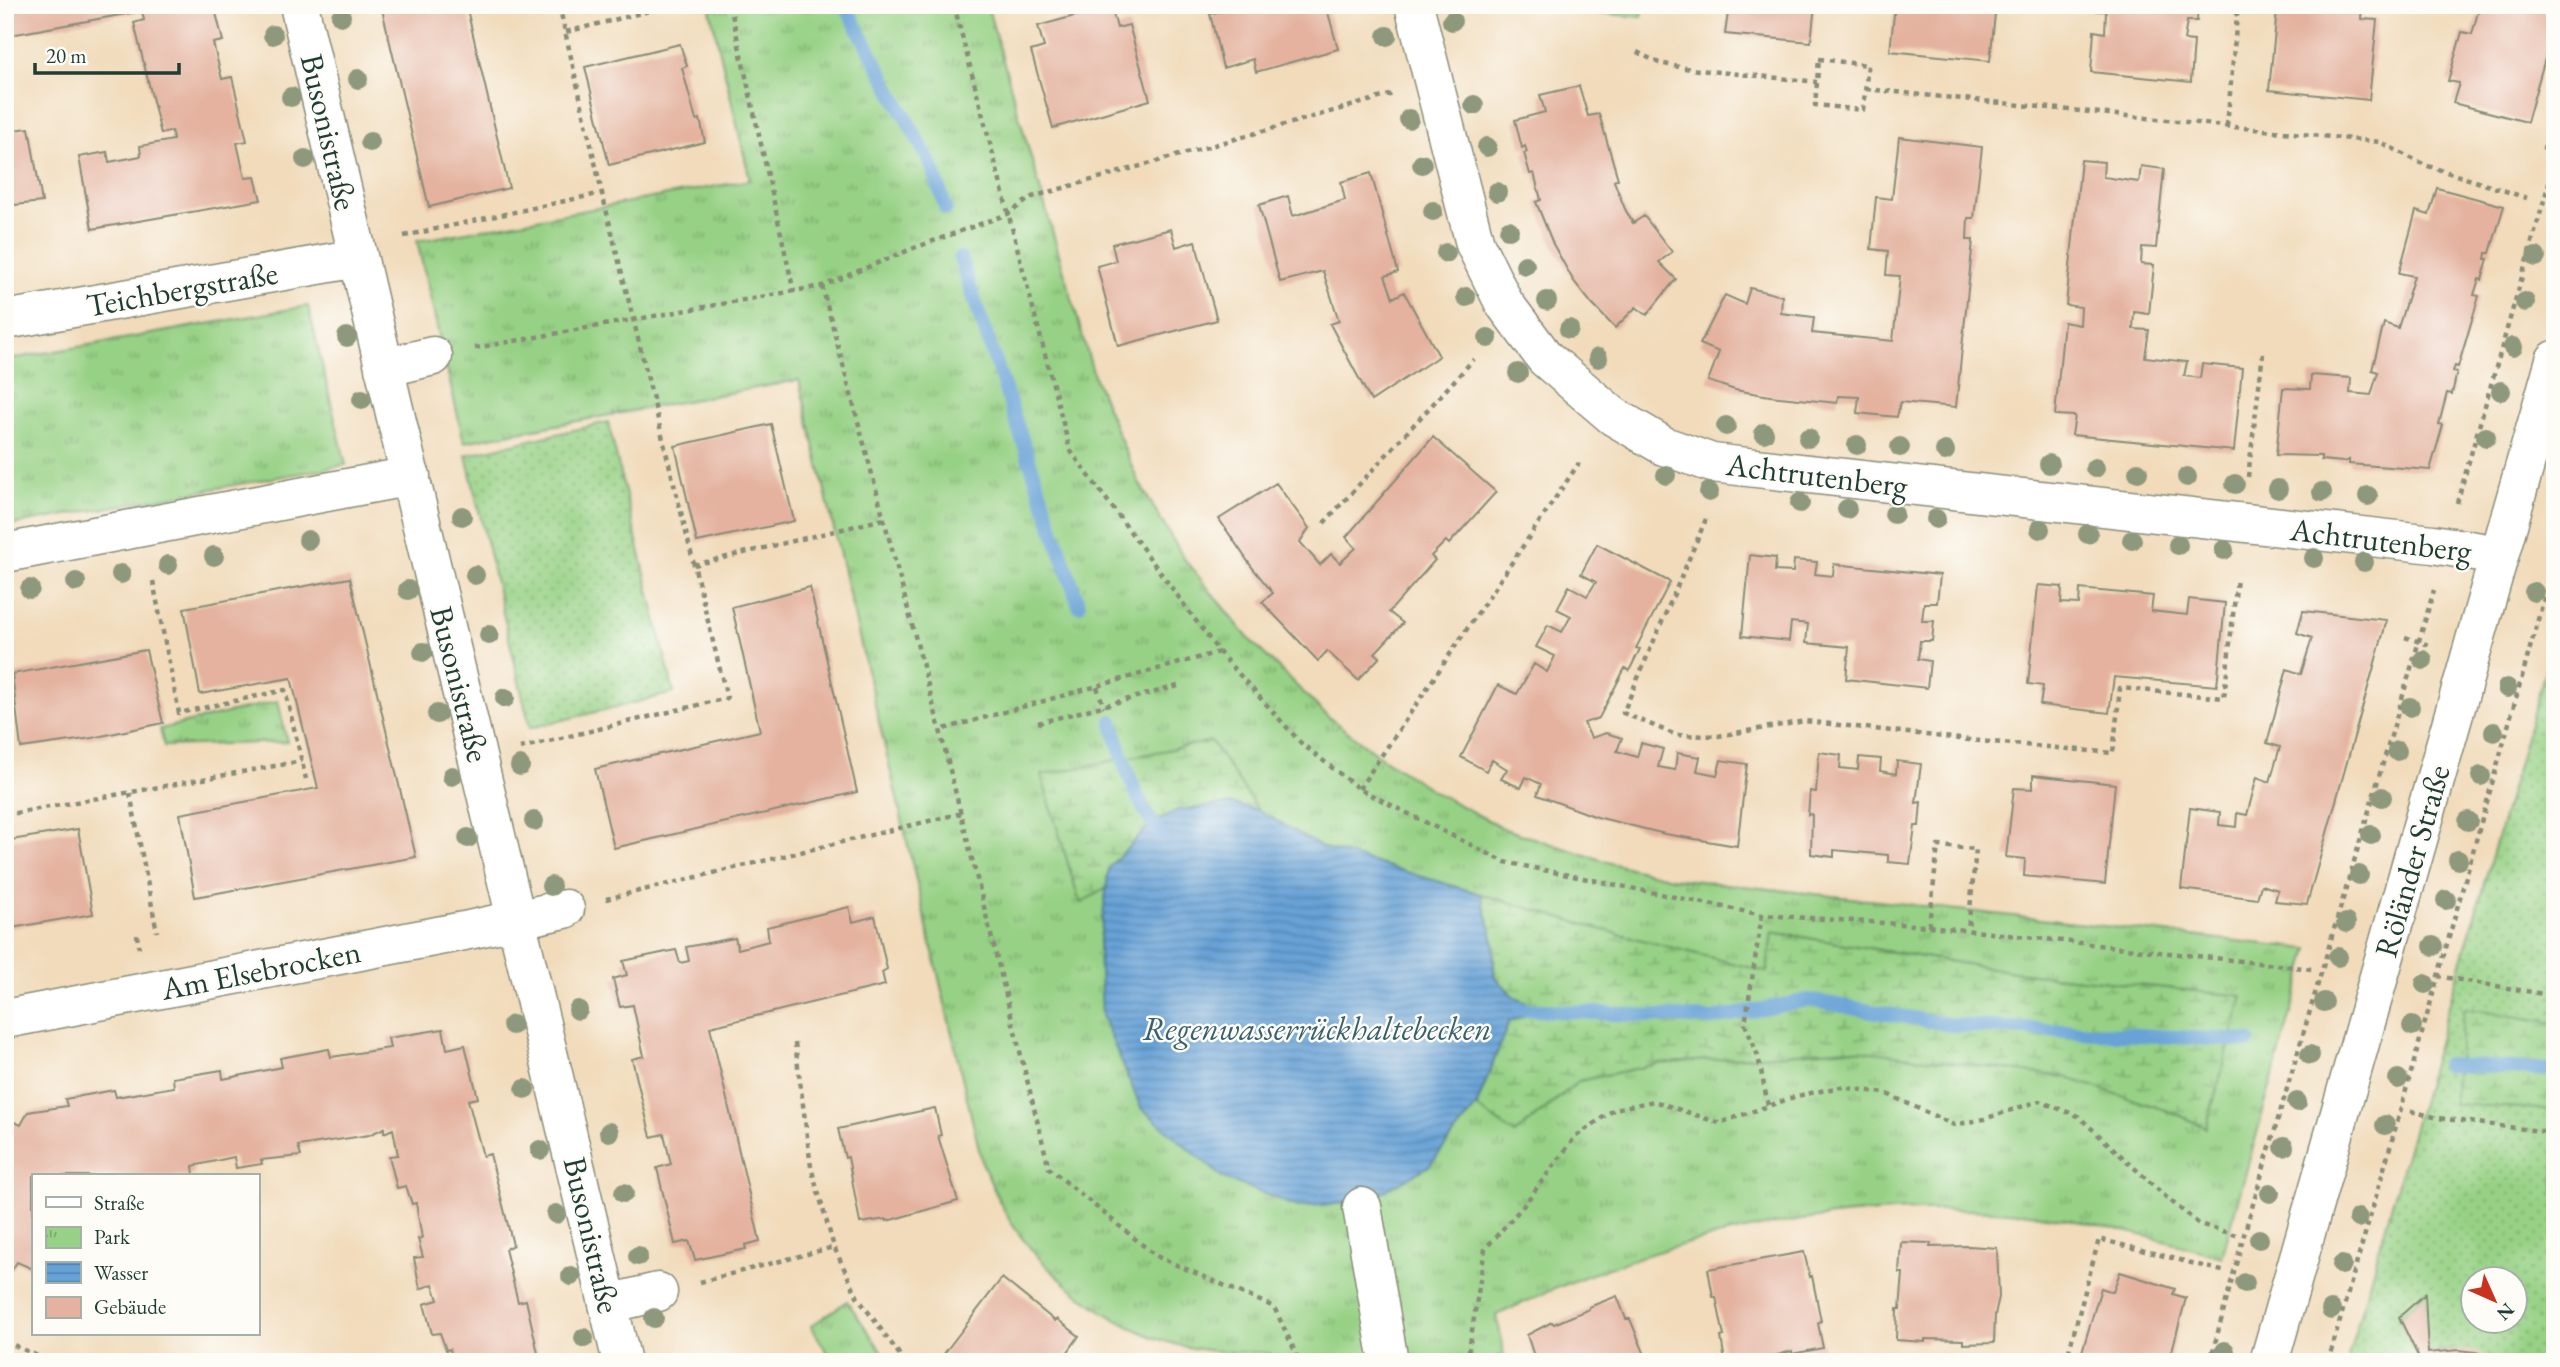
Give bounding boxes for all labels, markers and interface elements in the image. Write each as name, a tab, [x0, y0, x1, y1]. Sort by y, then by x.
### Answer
scale bar	[35, 32, 178, 76]
text: 20 m	[46, 42, 87, 69]
street label: Busonistraße	[291, 50, 367, 214]
street label: Teichbergstraße	[83, 251, 281, 327]
street label: Achtrutenberg	[1723, 443, 1911, 507]
street label: Achtrutenberg	[2287, 508, 2475, 572]
street label: Busonistraße	[420, 602, 500, 766]
street label: Röländer Straße	[2364, 760, 2460, 962]
street label: Am Elsebrocken	[157, 930, 364, 1010]
water label: Regenwasserrückhaltebecken	[1143, 1007, 1491, 1050]
street label: Busonistraße	[554, 1153, 630, 1317]
legend	[32, 1174, 259, 1336]
text: Straße	[94, 1189, 145, 1216]
text: Park	[94, 1223, 131, 1250]
text: Wasser	[94, 1259, 148, 1286]
north arrow	[2458, 1266, 2528, 1336]
text: Gebäude	[94, 1293, 166, 1320]
text: N	[2491, 1297, 2520, 1326]

